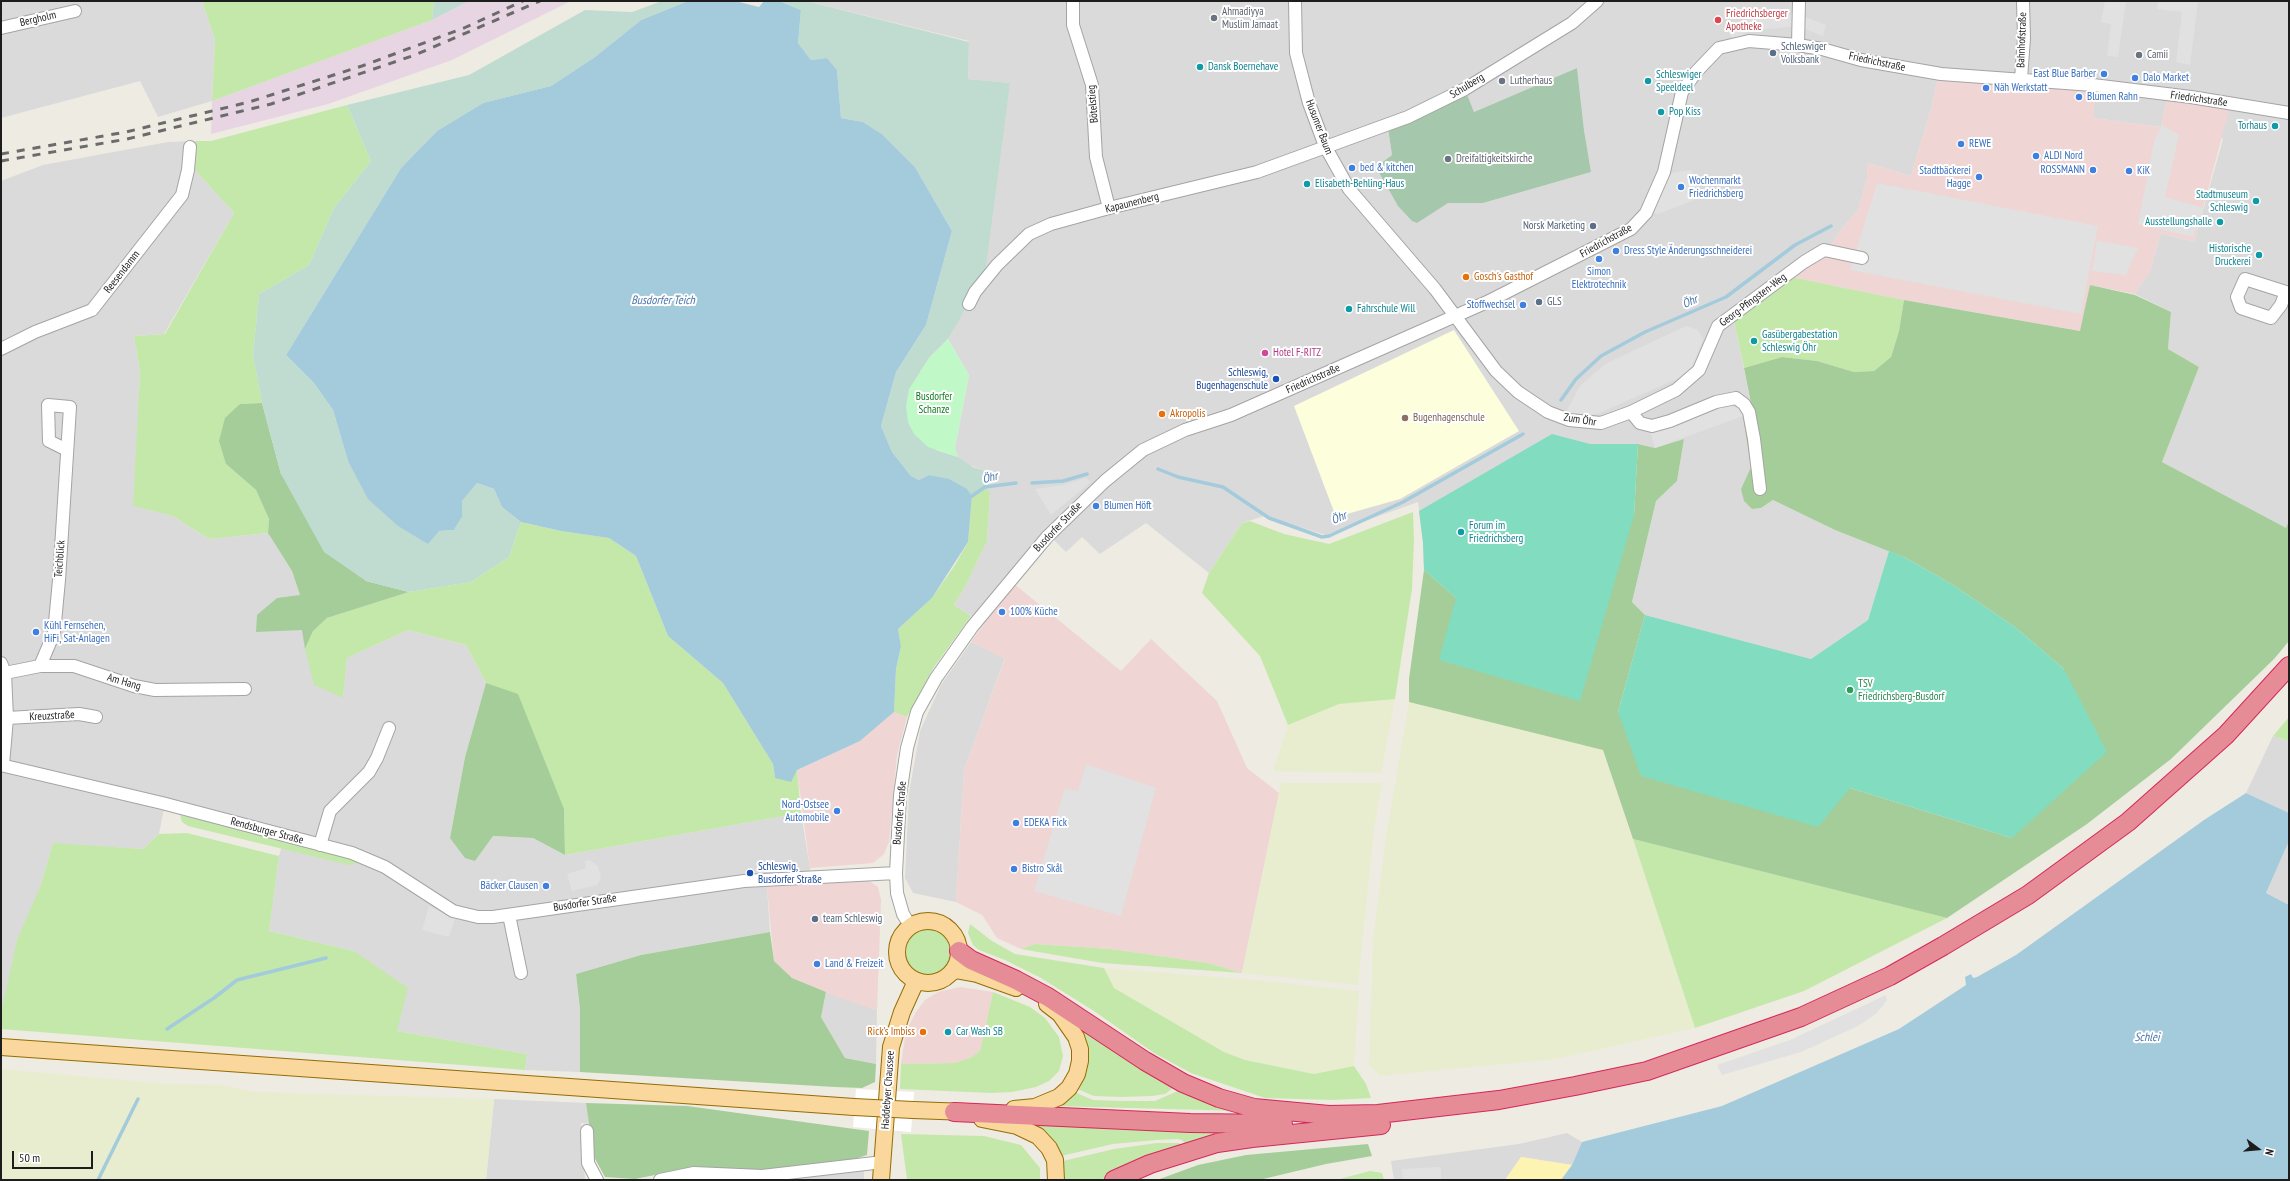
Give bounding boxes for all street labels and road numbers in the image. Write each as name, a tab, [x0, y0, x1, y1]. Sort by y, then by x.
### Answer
street label: Bergholm	[19, 8, 57, 30]
street label: Bahnhofstraße	[2014, 12, 2030, 68]
street label: Friedrichstraße	[1848, 50, 1906, 74]
street label: Schulberg	[1447, 71, 1487, 101]
street label: Bötelstieg	[1085, 84, 1101, 124]
street label: Friedrichstraße	[2170, 88, 2228, 110]
street label: Husumer Baum	[1302, 98, 1336, 156]
street label: Kapaunenberg	[1104, 190, 1160, 216]
street label: Friedrichstraße	[1578, 221, 1634, 261]
street label: Reesendamm	[101, 248, 143, 296]
street label: Georg-Pfingsten-Weg	[1717, 271, 1789, 329]
street label: Friedrichstraße	[1284, 361, 1342, 397]
street label: Zum Öhr	[1563, 411, 1597, 429]
street label: Busdorfer Straße	[1031, 499, 1085, 555]
street label: Teichblick	[52, 540, 68, 578]
street label: Am Hang	[106, 671, 142, 693]
street label: Kreuzstraße	[29, 708, 75, 724]
street label: Busdorfer Straße	[891, 781, 909, 845]
street label: Rendsburger Straße	[229, 815, 305, 847]
street label: Busdorfer Straße	[552, 891, 618, 915]
street label: Haddebyer Chaussee	[879, 1050, 897, 1130]

